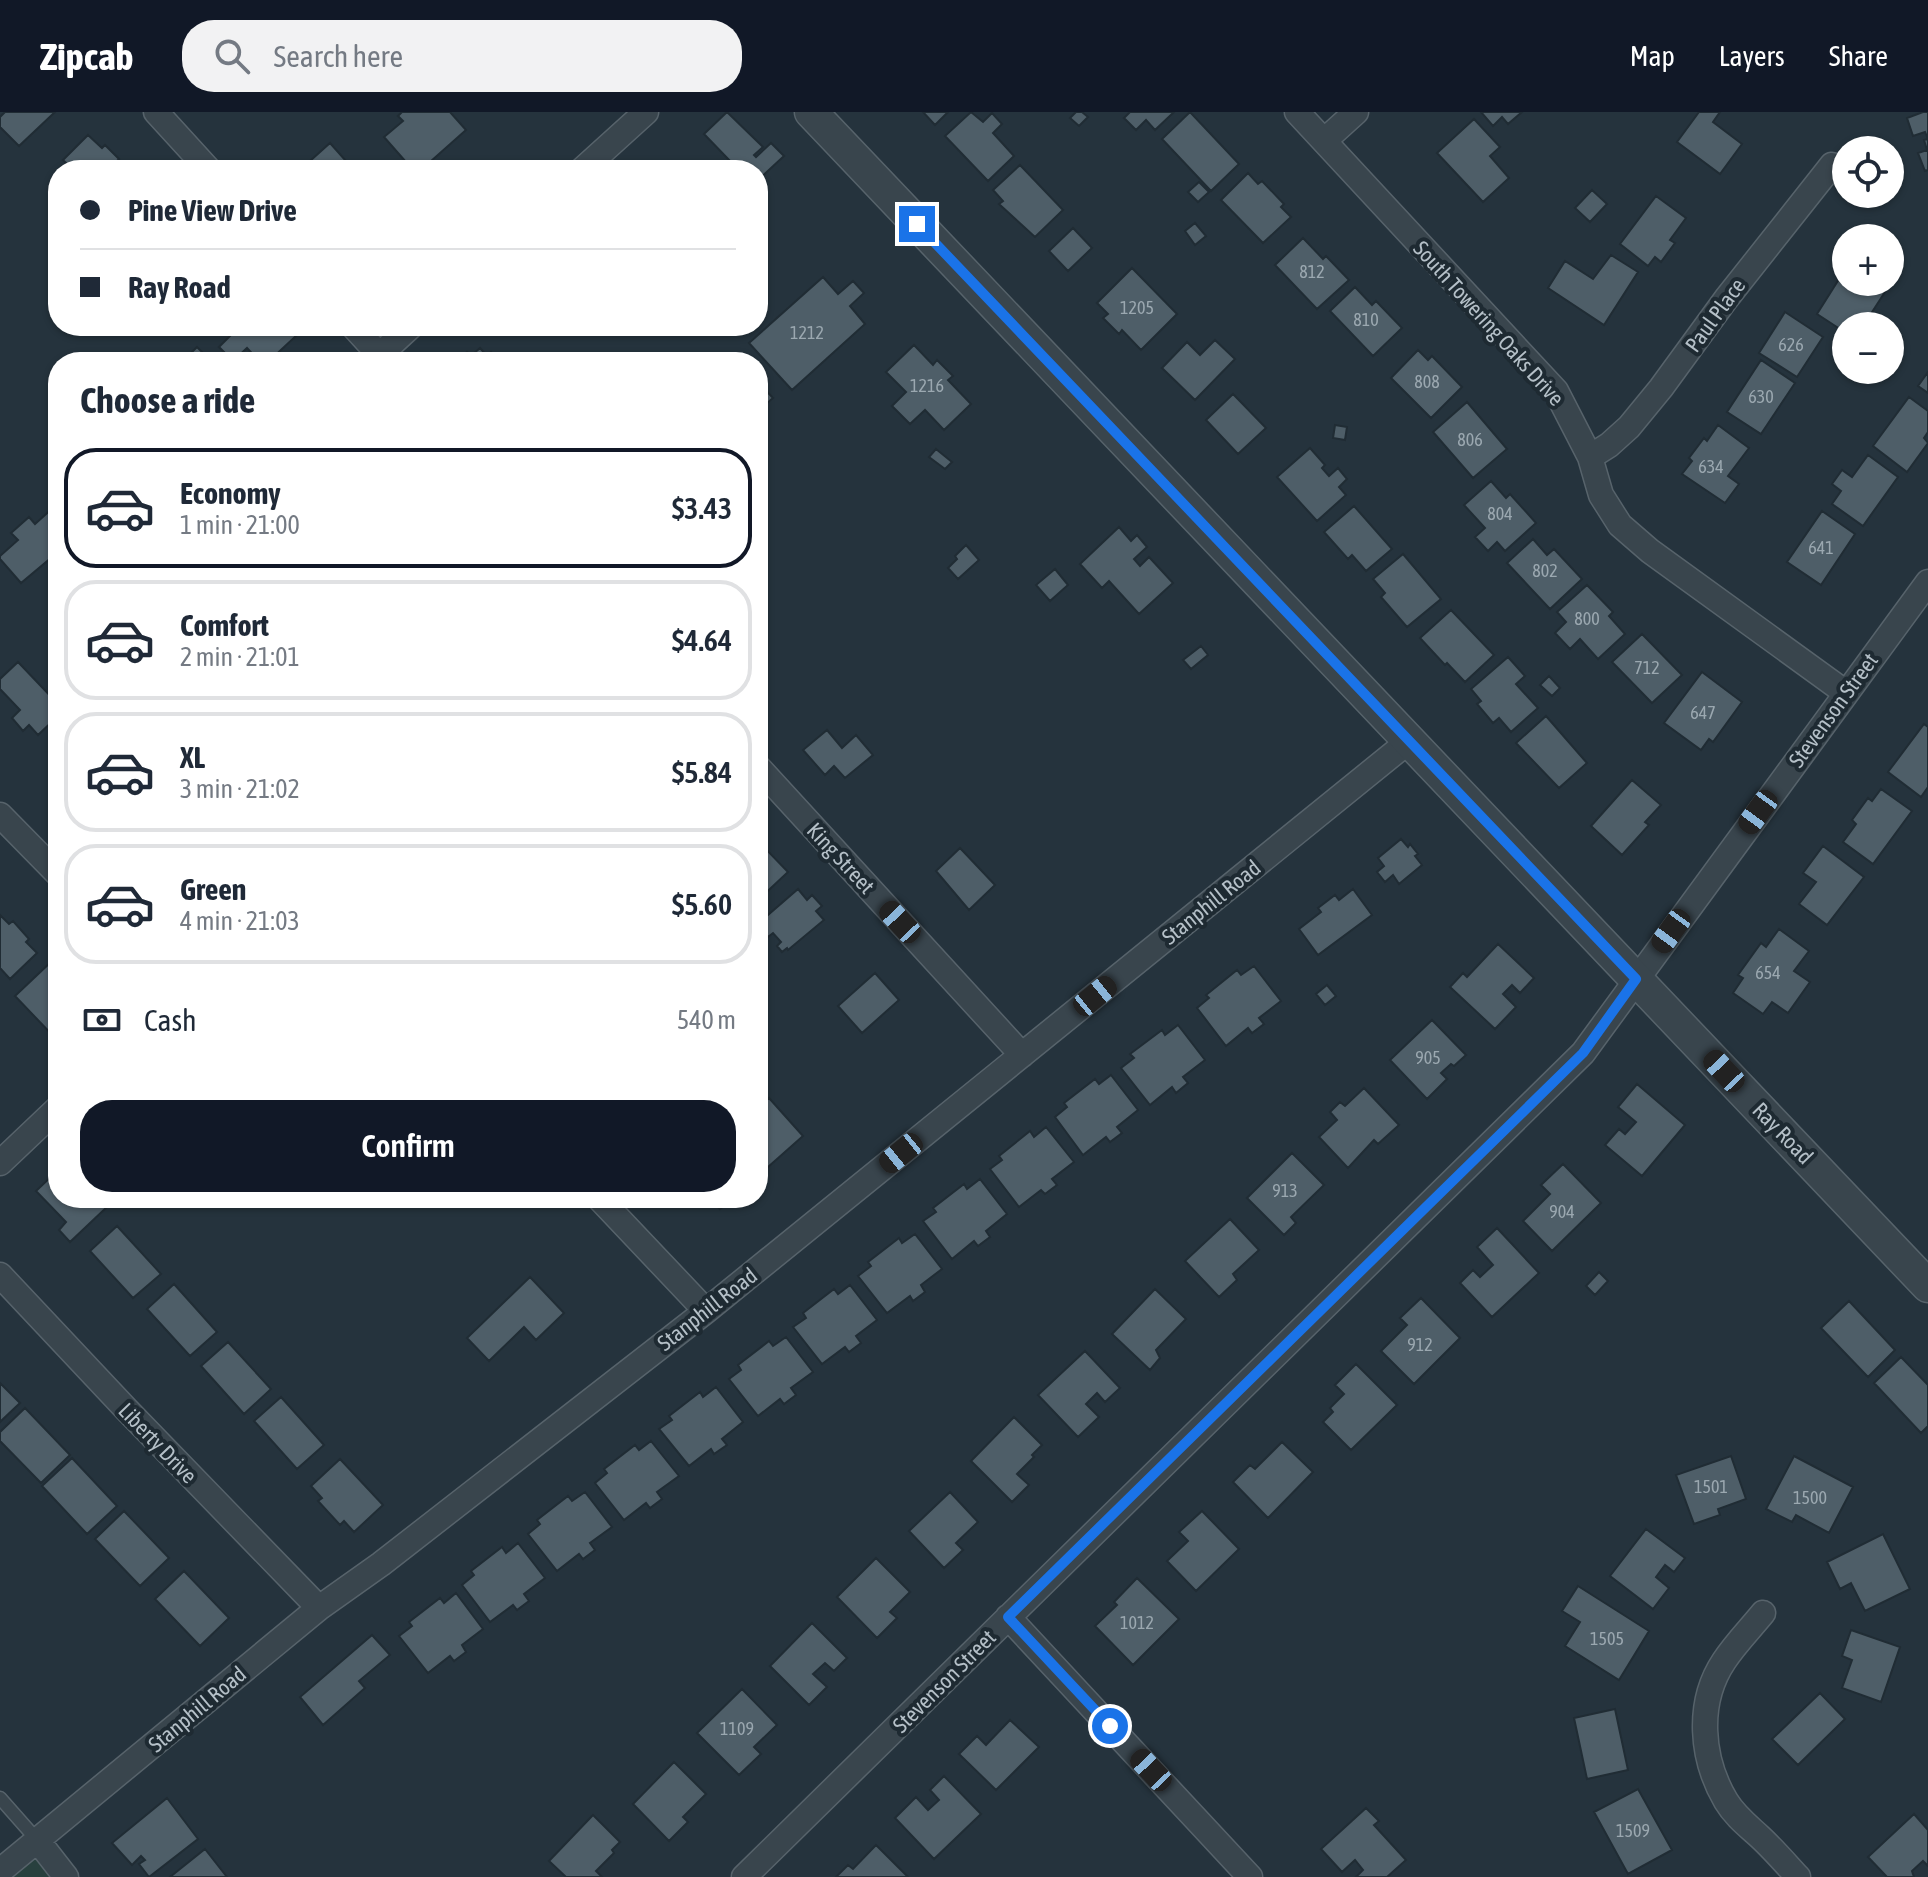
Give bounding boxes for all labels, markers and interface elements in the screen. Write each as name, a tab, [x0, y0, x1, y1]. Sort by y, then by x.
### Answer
search box	[182, 20, 742, 92]
icon: search	[210, 34, 254, 78]
text: Zipcab	[40, 35, 134, 78]
text: Search here	[274, 39, 403, 73]
text: Map	[1630, 40, 1675, 72]
text: Layers	[1719, 40, 1785, 72]
text: Share	[1829, 40, 1888, 72]
map controls	[1832, 136, 1904, 384]
button: locate	[1832, 136, 1904, 208]
text: Pine View Drive	[128, 193, 297, 227]
route end	[899, 206, 935, 242]
button: +	[1832, 224, 1904, 296]
street label: South Towering Oaks Drive	[1408, 235, 1570, 411]
house number: 812	[1299, 261, 1325, 282]
text: Ray Road	[128, 270, 231, 304]
street label: Paul Place	[1679, 273, 1751, 357]
house number: 1205	[1120, 297, 1154, 318]
house number: 810	[1353, 309, 1379, 330]
button: −	[1832, 312, 1904, 384]
house number: 1212	[790, 322, 824, 343]
house number: 626	[1778, 334, 1804, 355]
house number: 808	[1414, 371, 1440, 392]
house number: 1216	[910, 375, 944, 396]
text: Choose a ride	[80, 379, 255, 421]
house number: 630	[1748, 386, 1774, 407]
house number: 806	[1457, 429, 1483, 450]
house number: 634	[1698, 456, 1724, 477]
icon: car	[84, 472, 156, 544]
text: Economy	[180, 476, 281, 510]
text: $3.43	[672, 491, 732, 525]
house number: 804	[1487, 503, 1513, 524]
text: 1 min · 21:00	[180, 510, 300, 540]
house number: 641	[1808, 537, 1834, 558]
house number: 802	[1532, 560, 1558, 581]
icon: car	[84, 604, 156, 676]
text: Comfort	[180, 608, 269, 642]
house number: 800	[1574, 608, 1600, 629]
text: $4.64	[672, 623, 732, 657]
text: 2 min · 21:01	[180, 642, 300, 672]
street label: Stevenson Street	[1783, 648, 1883, 772]
house number: 712	[1634, 657, 1660, 678]
house number: 647	[1690, 702, 1716, 723]
icon: car	[84, 736, 156, 808]
text: XL	[180, 740, 205, 774]
text: $5.84	[672, 755, 732, 789]
text: 3 min · 21:02	[180, 774, 300, 804]
car	[1734, 786, 1782, 838]
street label: King Street	[802, 817, 880, 899]
street label: Stanphill Road	[1156, 854, 1266, 950]
icon: car	[84, 868, 156, 940]
text: Green	[180, 872, 246, 906]
text: $5.60	[672, 887, 732, 921]
car	[875, 896, 925, 948]
car	[1647, 905, 1695, 957]
text: 4 min · 21:03	[180, 906, 300, 936]
house number: 654	[1755, 962, 1781, 983]
car	[1069, 972, 1121, 1020]
icon: cash	[80, 998, 124, 1042]
text: Cash	[144, 1003, 197, 1037]
text: 540 m	[677, 1005, 736, 1035]
car	[1699, 1045, 1749, 1097]
house number: 905	[1415, 1047, 1441, 1068]
street label: Ray Road	[1747, 1097, 1819, 1169]
button: Confirm	[80, 1100, 736, 1192]
car	[875, 1129, 927, 1177]
house number: 913	[1272, 1180, 1298, 1201]
house number: 904	[1549, 1201, 1575, 1222]
street label: Stanphill Road	[652, 1262, 762, 1356]
house number: 912	[1407, 1334, 1433, 1355]
street label: Liberty Drive	[113, 1398, 203, 1488]
house number: 1501	[1694, 1476, 1728, 1497]
house number: 1500	[1793, 1487, 1827, 1508]
house number: 1012	[1120, 1612, 1154, 1633]
street label: Stevenson Street	[887, 1624, 1001, 1738]
house number: 1505	[1590, 1628, 1624, 1649]
street label: Stanphill Road	[143, 1661, 251, 1757]
route start	[1092, 1708, 1128, 1744]
house number: 1109	[720, 1718, 754, 1739]
car	[1126, 1744, 1176, 1796]
house number: 1509	[1616, 1820, 1650, 1841]

